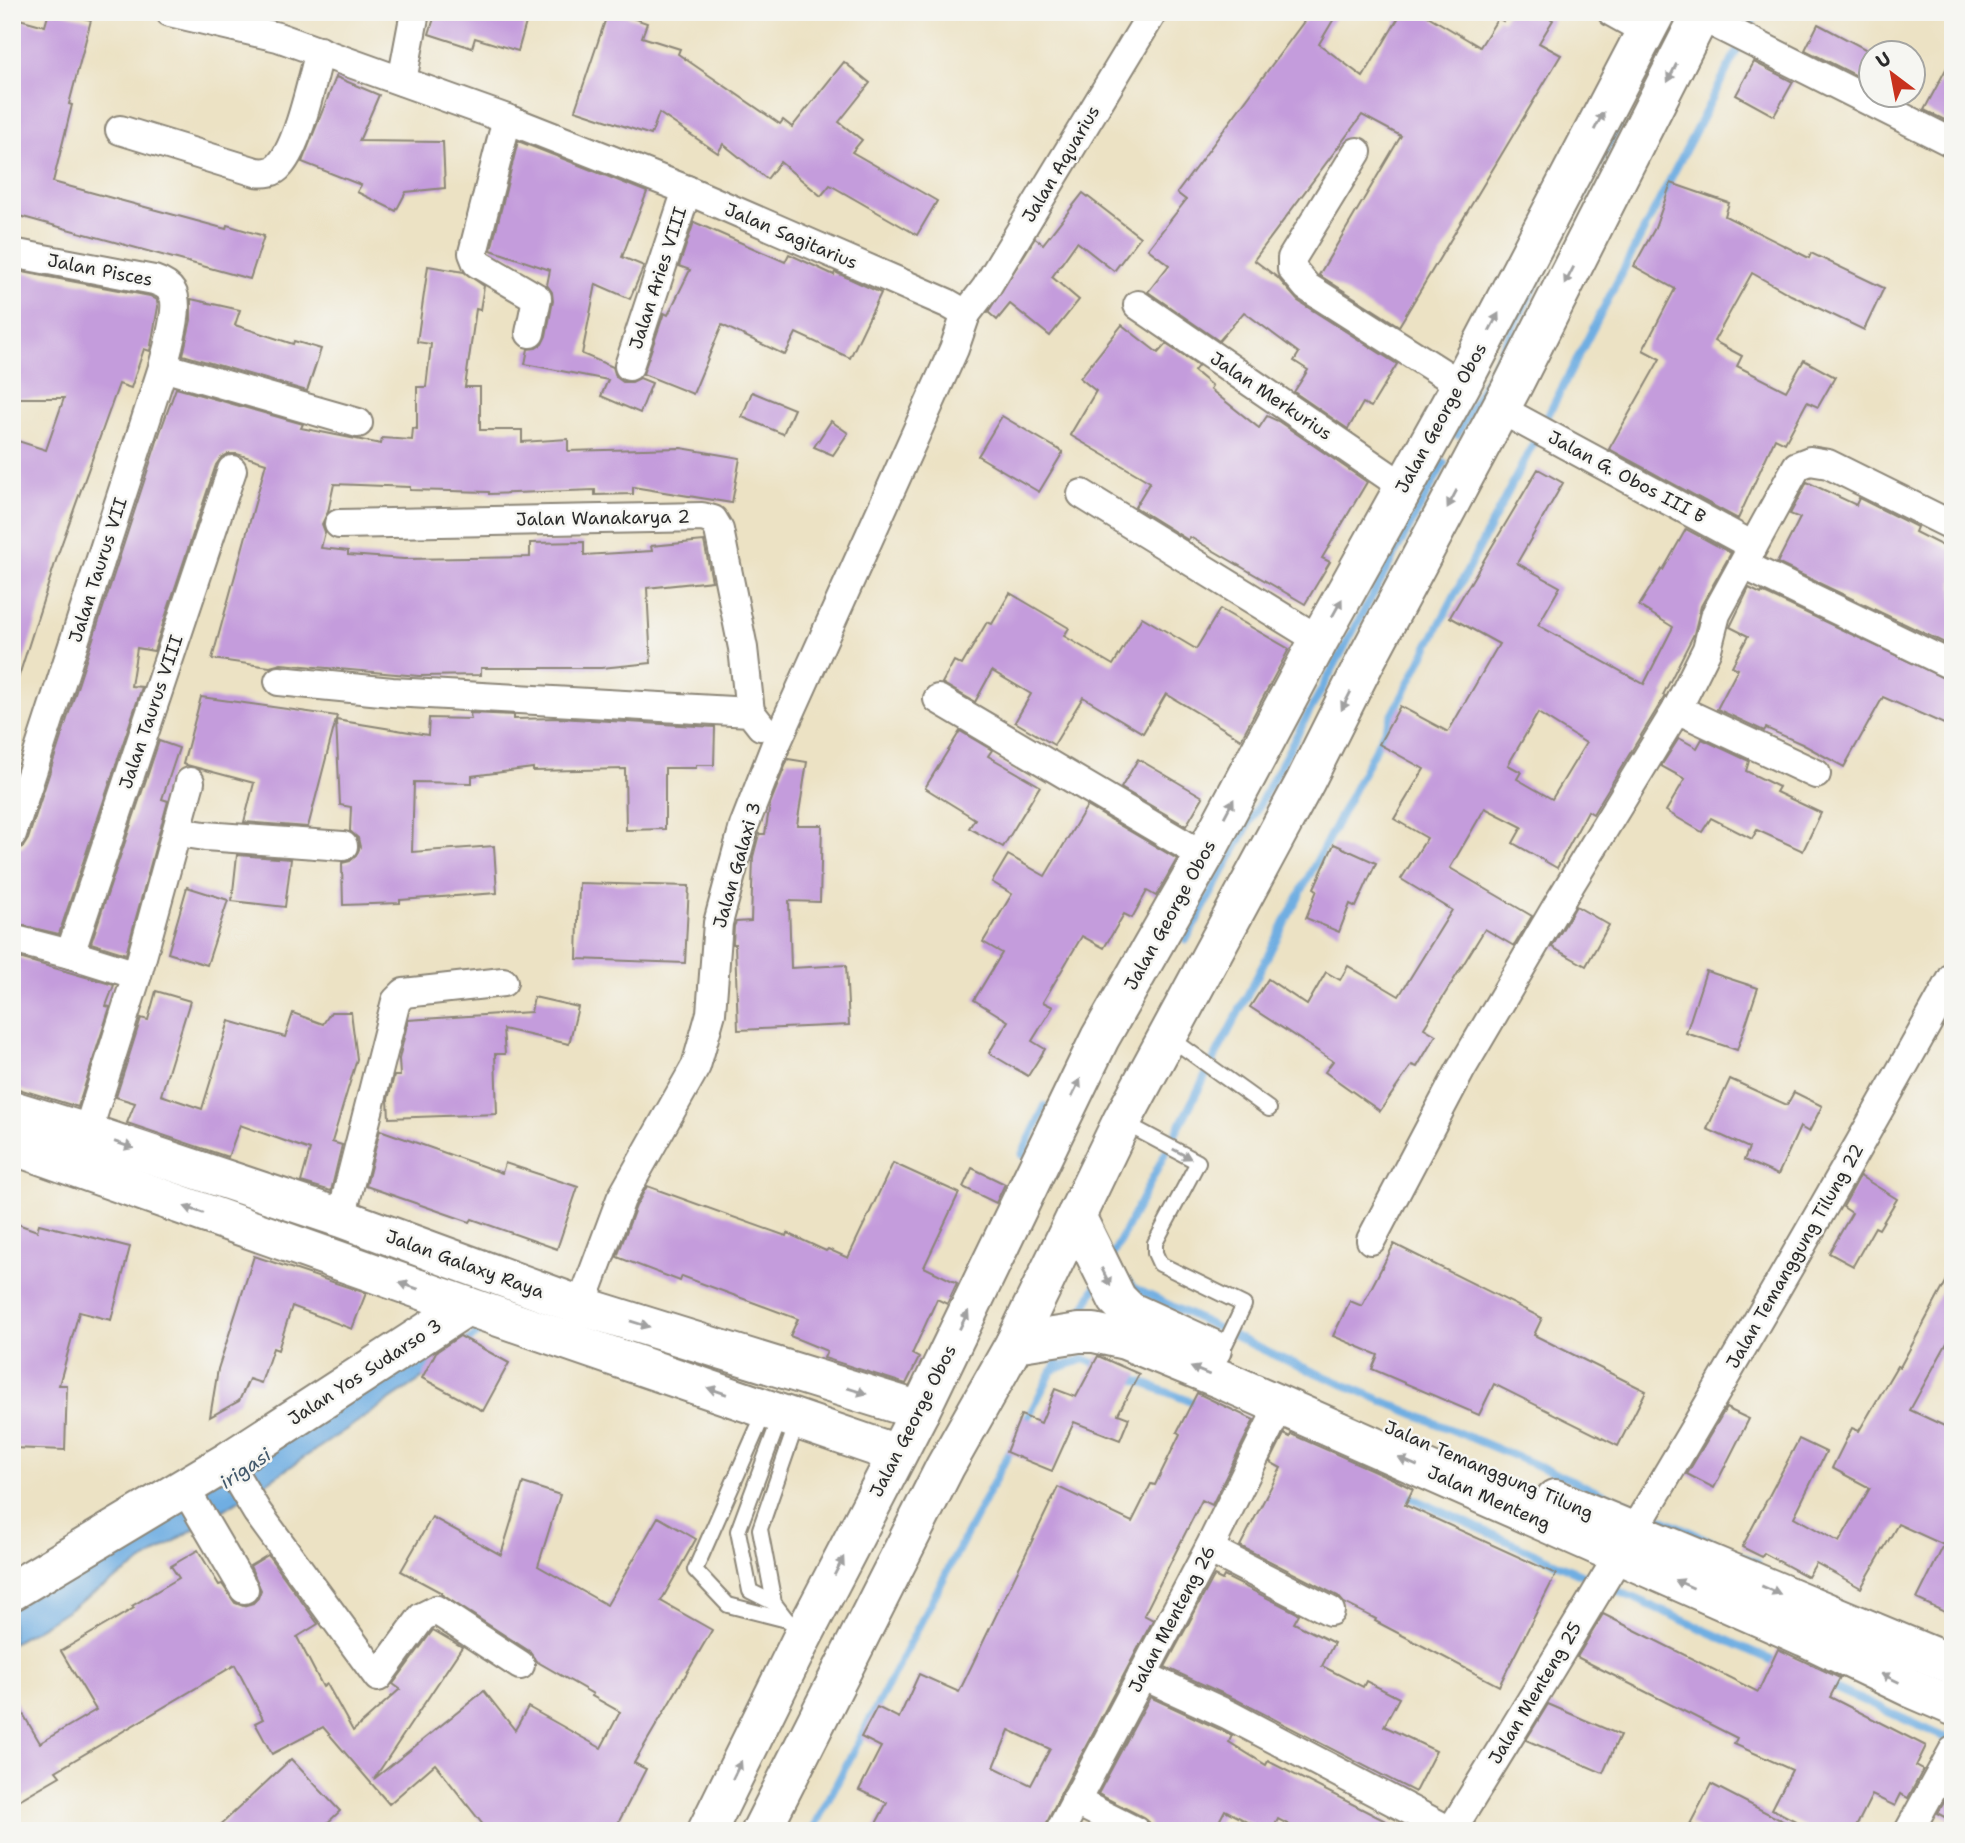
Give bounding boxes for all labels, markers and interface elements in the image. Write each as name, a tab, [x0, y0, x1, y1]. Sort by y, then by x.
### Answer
north arrow	[1856, 38, 1926, 108]
text: U	[1871, 46, 1895, 74]
one-way arrow	[1666, 63, 1677, 83]
street label: Jalan Aquarius	[1017, 101, 1105, 227]
one-way arrow	[1593, 111, 1605, 131]
street label: Jalan Sagitarius	[721, 197, 861, 275]
street label: Jalan Aries VIII	[624, 204, 692, 352]
street label: Jalan Pisces	[45, 248, 155, 292]
one-way arrow	[1563, 266, 1575, 286]
one-way arrow	[1488, 312, 1499, 332]
street label: Jalan George Obos	[1390, 339, 1492, 497]
street label: Jalan Merkurius	[1205, 346, 1337, 446]
street label: Jalan G. Obos III B	[1544, 425, 1710, 529]
one-way arrow	[1446, 490, 1458, 509]
street label: Jalan Taurus VII	[63, 494, 133, 646]
street label: Jalan Wanakarya 2	[516, 504, 690, 532]
one-way arrow	[1331, 598, 1343, 617]
street label: Jalan Taurus VIII	[113, 632, 189, 792]
one-way arrow	[1340, 691, 1351, 711]
one-way arrow	[1224, 798, 1235, 818]
street label: Jalan Galaxi 3	[708, 799, 766, 931]
street label: Jalan George Obos	[1119, 836, 1221, 994]
one-way arrow	[1070, 1078, 1082, 1098]
street label: Jalan Temanggung Tilung 22	[1721, 1139, 1869, 1373]
one-way arrow	[114, 1140, 135, 1151]
one-way arrow	[1172, 1148, 1192, 1160]
one-way arrow	[184, 1204, 205, 1215]
street label: Jalan Galaxy Raya	[382, 1224, 548, 1304]
one-way arrow	[1100, 1267, 1112, 1287]
one-way arrow	[398, 1280, 419, 1291]
one-way arrow	[959, 1310, 970, 1330]
street label: Jalan Yos Sudarso 3	[284, 1313, 446, 1431]
one-way arrow	[630, 1319, 651, 1330]
street label: Jalan George Obos	[864, 1341, 962, 1501]
one-way arrow	[1189, 1365, 1210, 1376]
one-way arrow	[706, 1385, 727, 1396]
one-way arrow	[847, 1387, 868, 1397]
street label: Jalan Temanggung Tilung	[1381, 1415, 1597, 1525]
water label: irigasi	[215, 1442, 276, 1495]
one-way arrow	[1398, 1456, 1418, 1468]
street label: Jalan Menteng	[1423, 1460, 1555, 1536]
street label: Jalan Menteng 26	[1123, 1541, 1221, 1697]
one-way arrow	[833, 1556, 844, 1576]
one-way arrow	[1673, 1578, 1694, 1589]
one-way arrow	[1761, 1585, 1782, 1596]
street label: Jalan Menteng 25	[1483, 1617, 1587, 1769]
one-way arrow	[1880, 1673, 1900, 1684]
one-way arrow	[732, 1760, 743, 1780]

